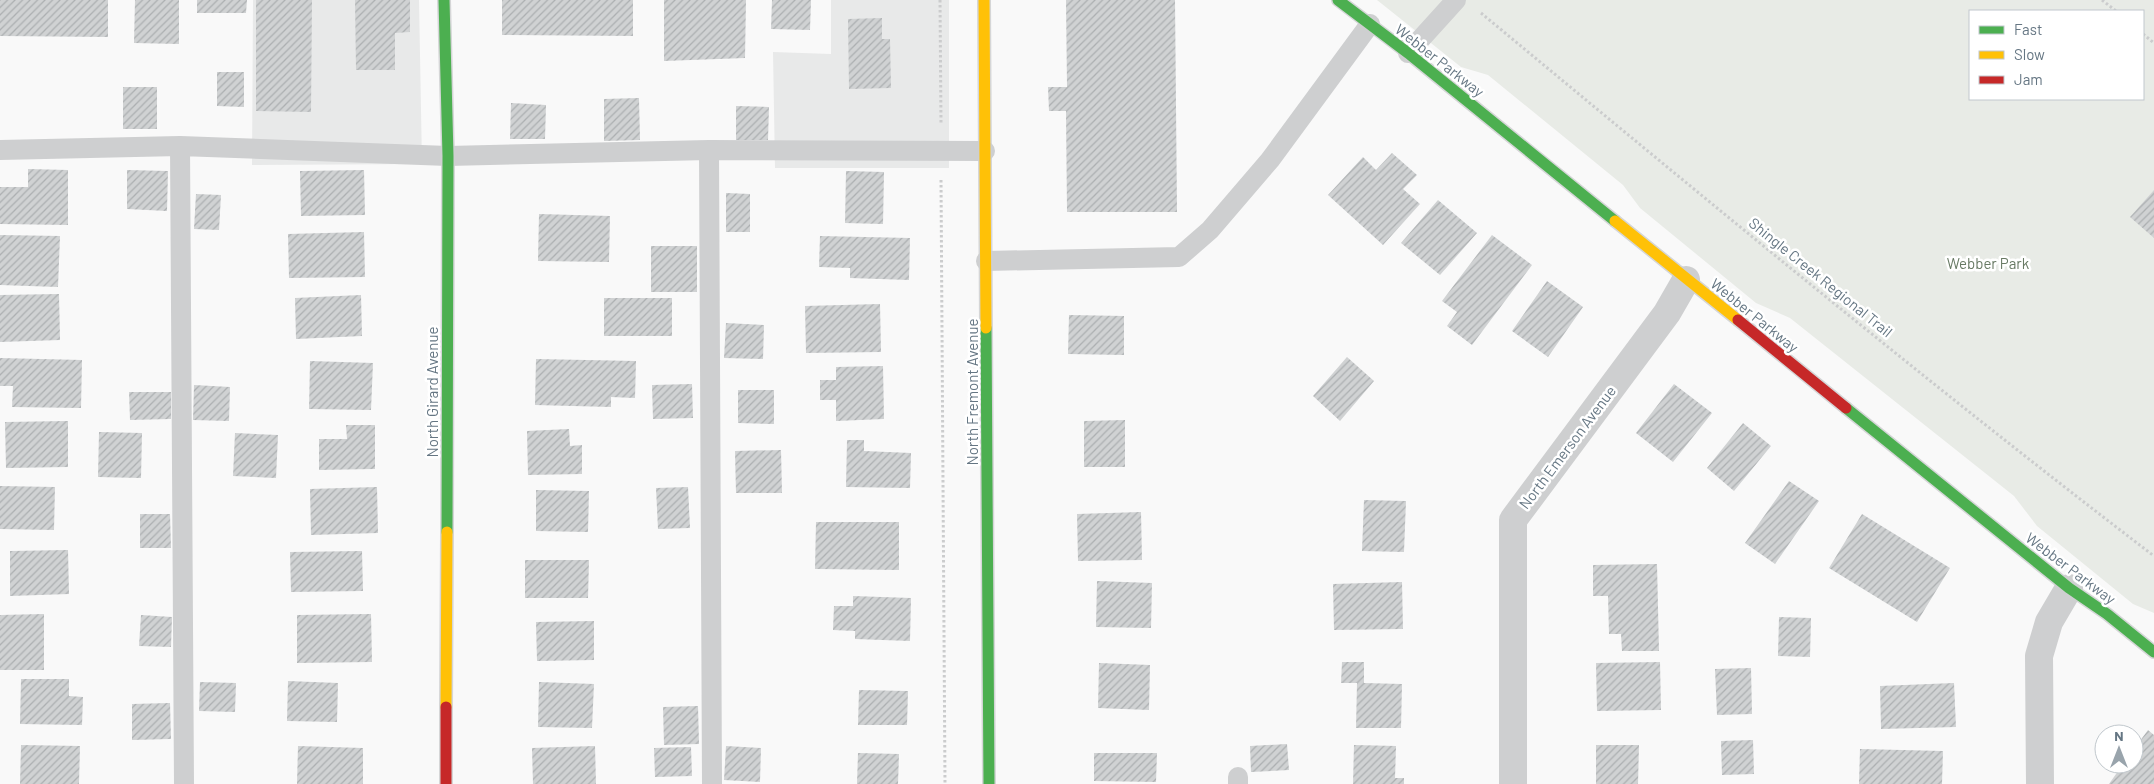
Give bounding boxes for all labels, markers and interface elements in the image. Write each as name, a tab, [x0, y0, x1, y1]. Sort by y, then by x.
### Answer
legend	[1969, 10, 2144, 100]
street label: Webber Parkway	[1392, 20, 1488, 100]
text: Fast	[2014, 20, 2042, 38]
text: Slow	[2014, 45, 2045, 63]
text: Jam	[2014, 70, 2043, 88]
street label: Shingle Creek Regional Trail	[1746, 213, 1896, 341]
park label: Webber Park	[1947, 254, 2030, 272]
street label: Webber Parkway	[1707, 274, 1803, 356]
street label: North Fremont Avenue	[963, 319, 981, 465]
street label: North Girard Avenue	[423, 327, 441, 457]
street label: North Emerson Avenue	[1515, 382, 1619, 512]
street label: Webber Parkway	[2023, 528, 2120, 608]
north arrow	[2094, 724, 2144, 774]
text: N	[2114, 727, 2124, 744]

